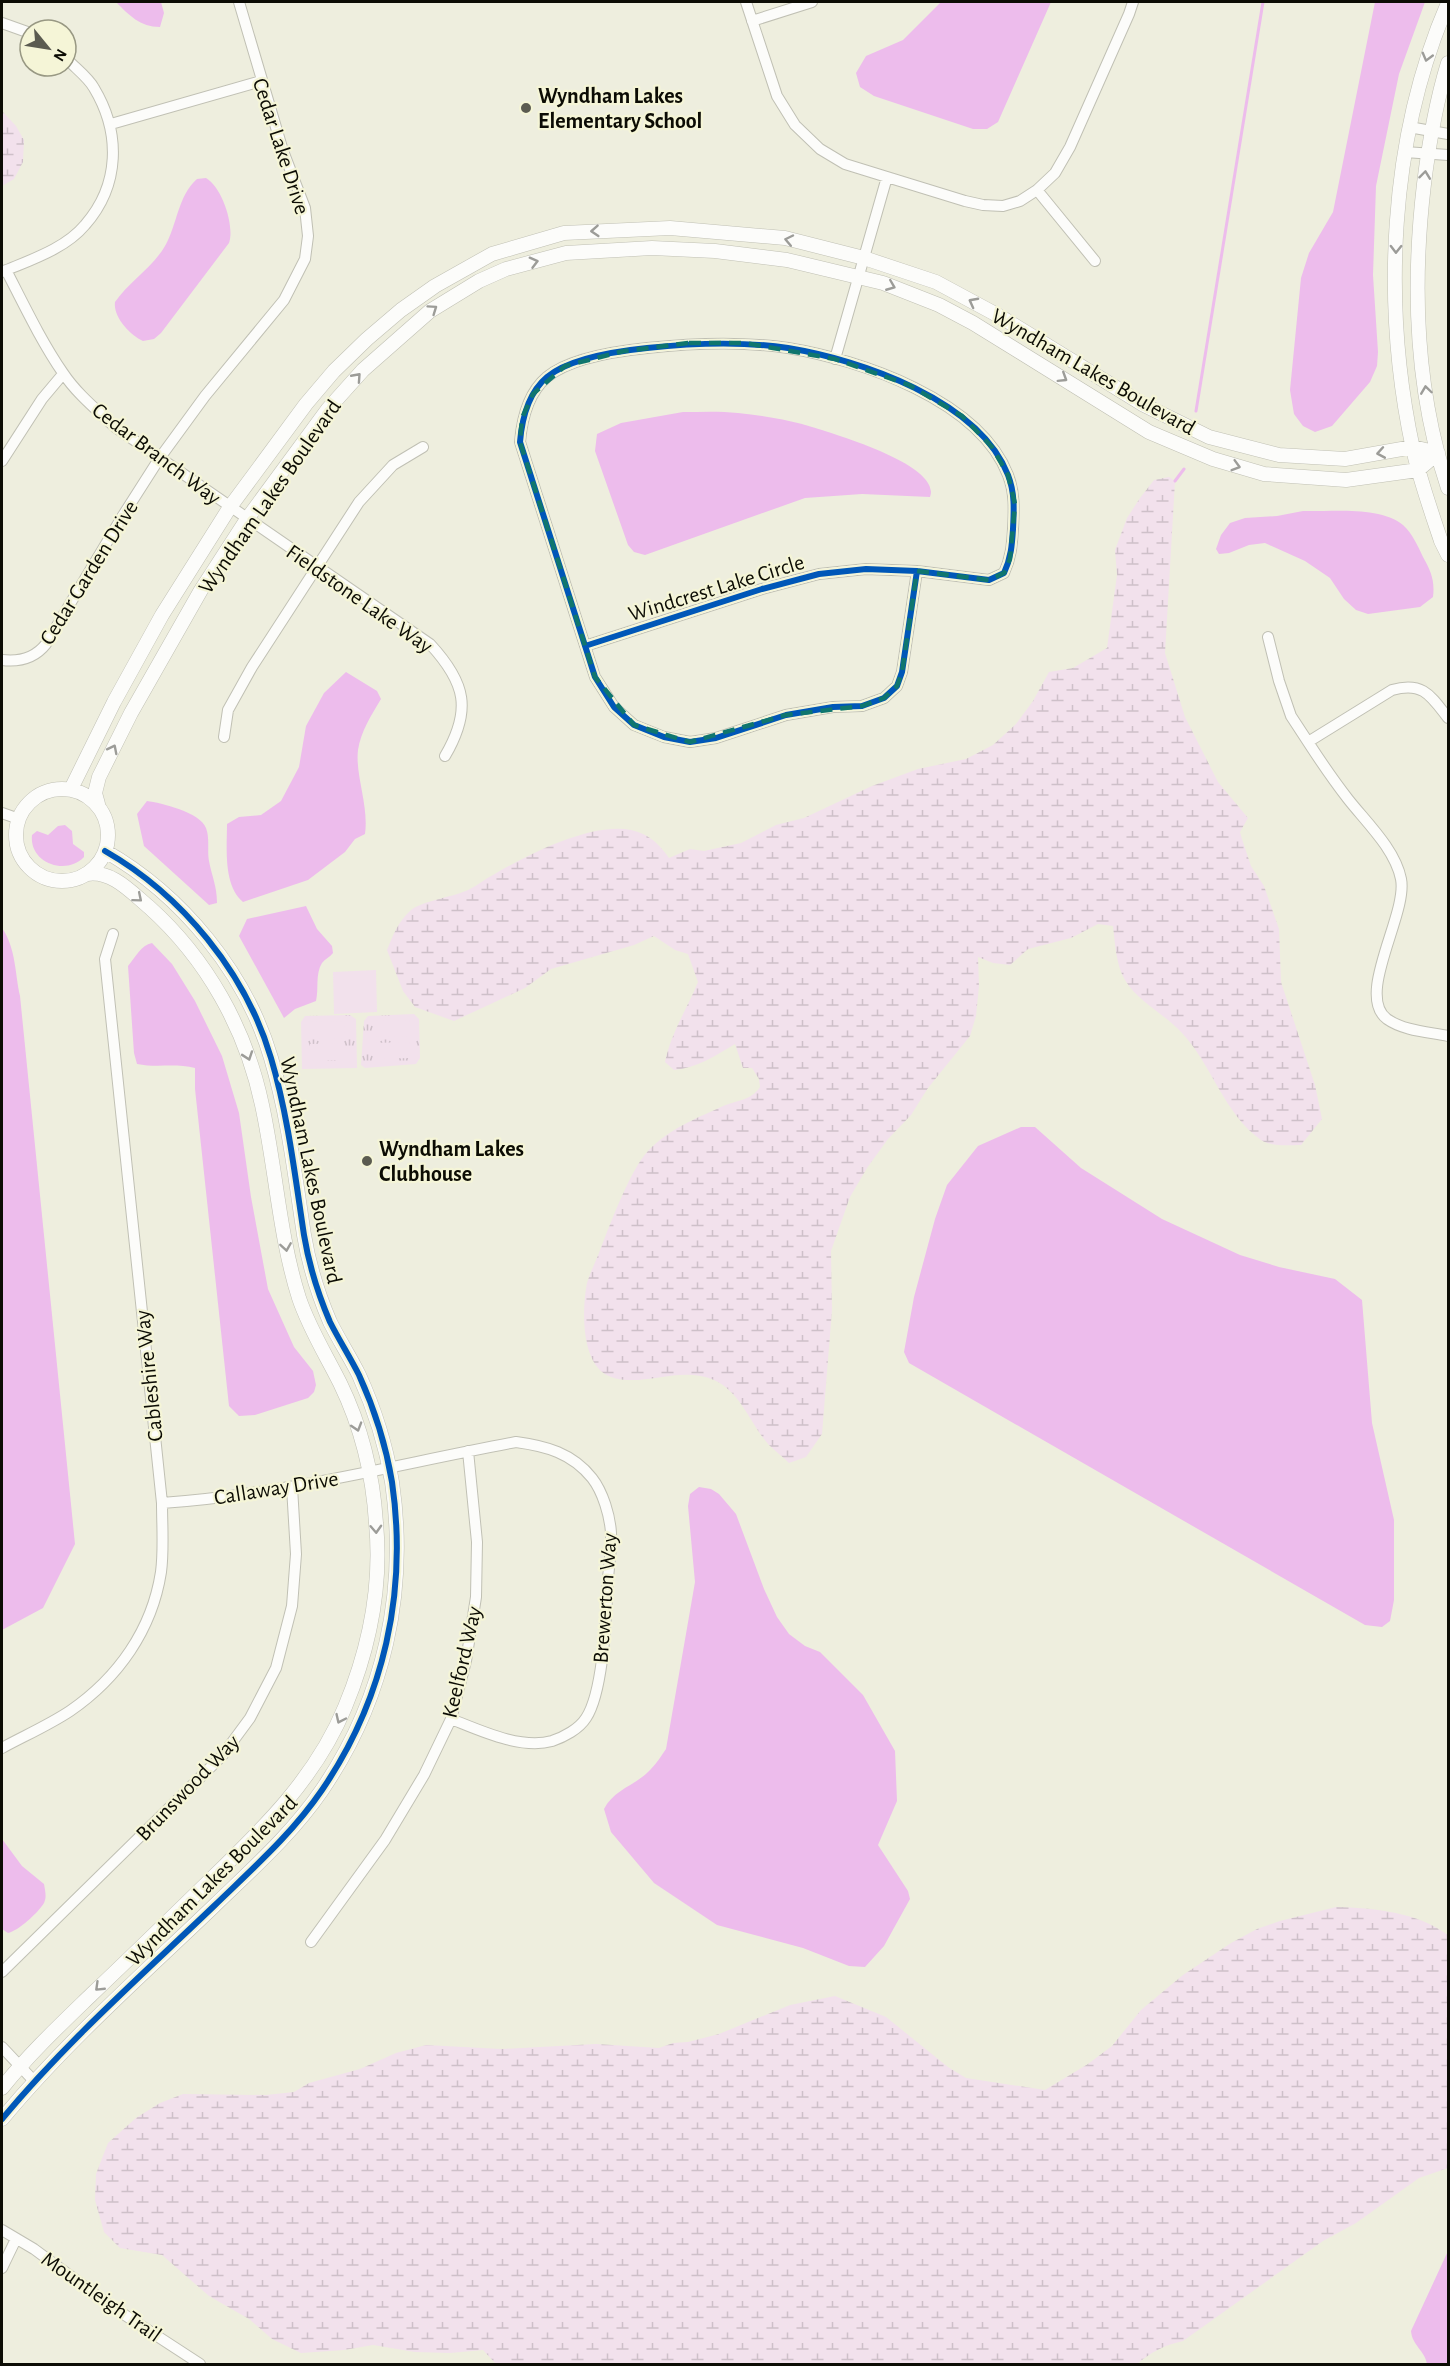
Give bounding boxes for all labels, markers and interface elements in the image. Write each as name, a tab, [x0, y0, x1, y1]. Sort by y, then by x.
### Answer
north arrow	[18, 18, 78, 78]
text: N	[50, 46, 70, 64]
one-way arrow	[1422, 52, 1435, 62]
street label: Cedar Lake Drive	[249, 76, 313, 217]
place label: Wyndham Lakes Elementary School	[538, 85, 702, 133]
marker: Wyndham Lakes Elementary School	[519, 101, 533, 115]
one-way arrow	[1418, 171, 1431, 180]
one-way arrow	[590, 224, 599, 237]
one-way arrow	[784, 234, 794, 247]
one-way arrow	[1390, 244, 1402, 253]
one-way arrow	[529, 256, 539, 269]
one-way arrow	[885, 279, 896, 291]
one-way arrow	[969, 298, 979, 309]
street label: Wyndham Lakes Boulevard	[988, 304, 1199, 439]
one-way arrow	[426, 305, 437, 316]
one-way arrow	[1057, 371, 1067, 383]
one-way arrow	[350, 373, 361, 383]
one-way arrow	[1420, 386, 1432, 395]
street label: Wyndham Lakes Boulevard	[194, 396, 345, 598]
street label: Cedar Branch Way	[88, 399, 225, 509]
one-way arrow	[1376, 446, 1386, 459]
one-way arrow	[1230, 459, 1241, 471]
street label: Cedar Garden Drive	[36, 497, 142, 649]
street label: Fieldstone Lake Way	[282, 540, 437, 658]
street label: Windcrest Lake Circle	[626, 551, 807, 625]
one-way arrow	[106, 745, 117, 756]
one-way arrow	[131, 891, 142, 902]
one-way arrow	[241, 1050, 254, 1060]
street label: Wyndham Lakes Boulevard	[276, 1055, 346, 1286]
place label: Wyndham Lakes Clubhouse	[379, 1138, 524, 1185]
marker: Wyndham Lakes Clubhouse	[360, 1154, 374, 1168]
one-way arrow	[279, 1241, 292, 1251]
street label: Cableshire Way	[131, 1309, 167, 1443]
one-way arrow	[350, 1421, 362, 1432]
street label: Callaway Drive	[212, 1467, 340, 1509]
one-way arrow	[370, 1525, 383, 1534]
street label: Brewerton Way	[589, 1532, 621, 1664]
street label: Keelford Way	[438, 1604, 486, 1720]
one-way arrow	[335, 1712, 347, 1723]
street label: Brunswood Way	[132, 1730, 244, 1845]
street label: Wyndham Lakes Boulevard	[122, 1791, 301, 1970]
one-way arrow	[96, 1980, 107, 1991]
street label: Mountleigh Trail	[37, 2247, 165, 2346]

